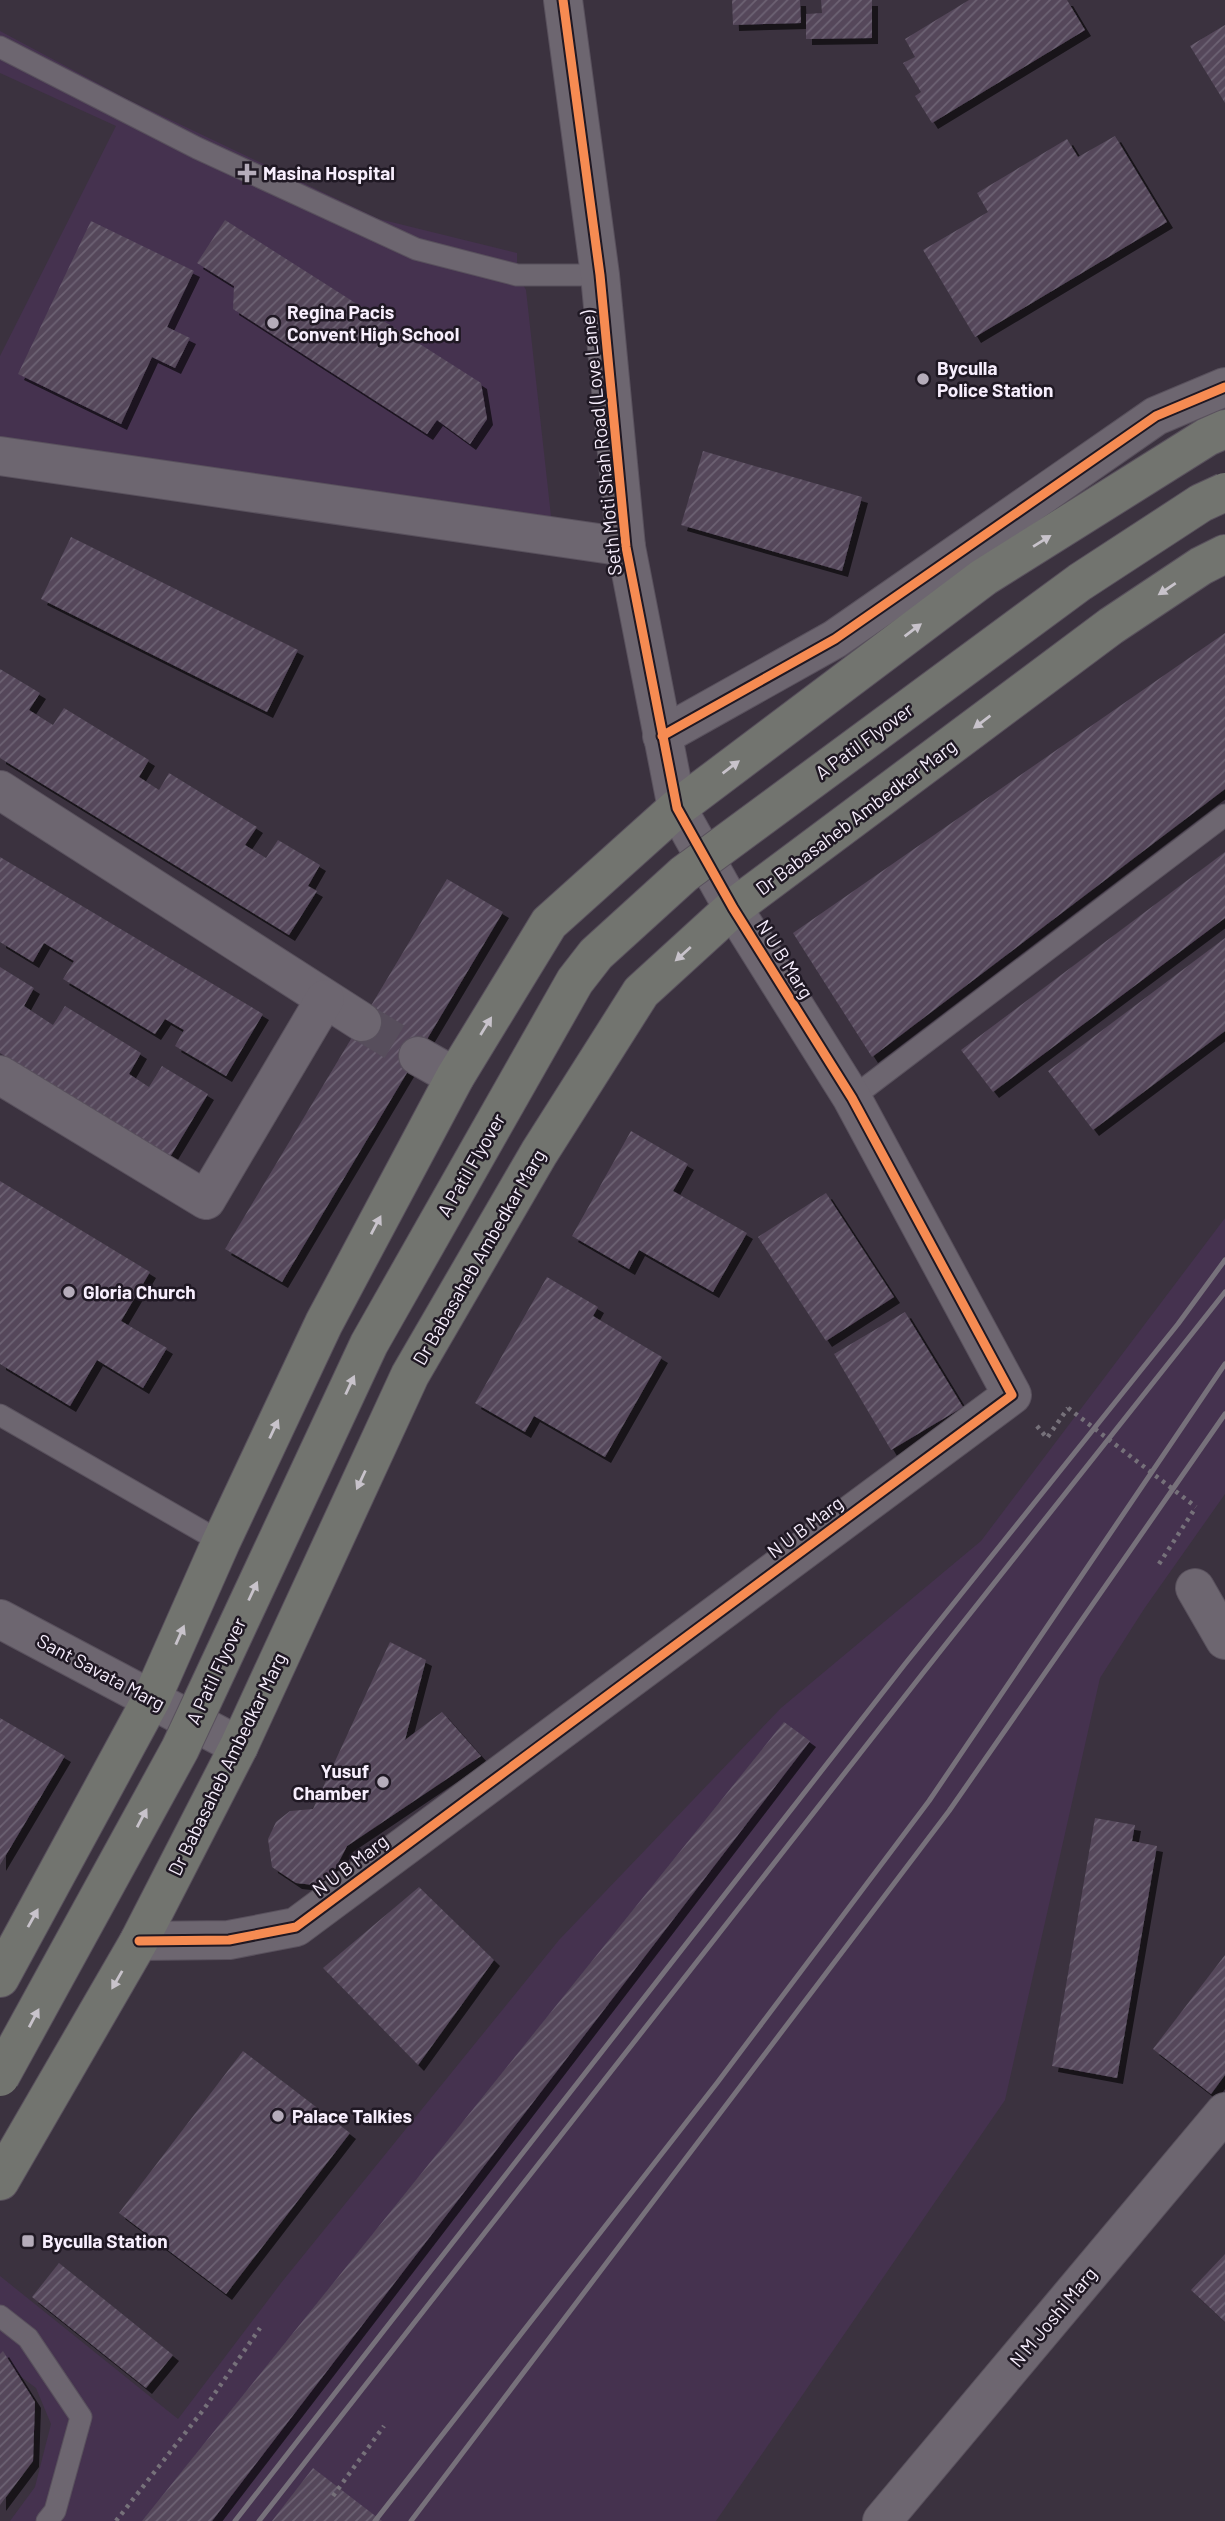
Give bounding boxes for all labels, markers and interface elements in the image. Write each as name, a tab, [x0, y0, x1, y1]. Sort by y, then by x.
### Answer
place label: Masina Hospital	[263, 161, 395, 184]
marker: Masina Hospital	[237, 163, 257, 183]
place label: Regina Pacis Convent High School	[287, 300, 459, 345]
street label: Seth Moti Shah Road (Love Lane)	[575, 308, 626, 577]
marker: Regina Pacis Convent High School	[265, 315, 281, 331]
place label: Byculla Police Station	[937, 356, 1054, 401]
marker: Byculla Police Station	[915, 371, 931, 387]
one-way arrow	[1032, 534, 1051, 547]
one-way arrow	[1158, 582, 1176, 596]
one-way arrow	[904, 624, 922, 638]
street label: A Patil Flyover	[810, 697, 917, 784]
one-way arrow	[973, 715, 992, 729]
street label: Dr Babasaheb Ambedkar Marg	[751, 734, 961, 900]
one-way arrow	[722, 760, 740, 774]
street label: N U B Marg	[752, 915, 819, 1002]
one-way arrow	[674, 946, 692, 962]
one-way arrow	[480, 1017, 493, 1036]
street label: A Patil Flyover	[432, 1109, 509, 1220]
street label: Dr Babasaheb Ambedkar Marg	[407, 1145, 550, 1369]
one-way arrow	[370, 1215, 382, 1235]
place label: Gloria Church	[83, 1280, 196, 1303]
marker: Gloria Church	[61, 1284, 77, 1300]
one-way arrow	[344, 1375, 355, 1395]
one-way arrow	[269, 1418, 280, 1439]
one-way arrow	[355, 1470, 367, 1490]
street label: N U B Marg	[762, 1491, 847, 1562]
one-way arrow	[247, 1581, 259, 1601]
street label: A Patil Flyover	[181, 1614, 250, 1728]
one-way arrow	[174, 1625, 185, 1646]
street label: Sant Savata Marg	[33, 1628, 169, 1715]
street label: Dr Babasaheb Ambedkar Marg	[162, 1649, 291, 1879]
place label: Yusuf Chamber	[293, 1759, 370, 1804]
marker: Yusuf Chamber	[375, 1774, 391, 1790]
one-way arrow	[136, 1807, 148, 1827]
street label: N U B Marg	[307, 1829, 392, 1900]
one-way arrow	[26, 1907, 38, 1927]
one-way arrow	[110, 1970, 123, 1989]
one-way arrow	[28, 2008, 40, 2027]
place label: Palace Talkies	[292, 2104, 412, 2127]
marker: Palace Talkies	[270, 2108, 286, 2124]
place label: Byculla Station	[42, 2229, 168, 2252]
marker: Byculla Station	[20, 2233, 36, 2249]
street label: N M Joshi Marg	[1004, 2262, 1101, 2371]

